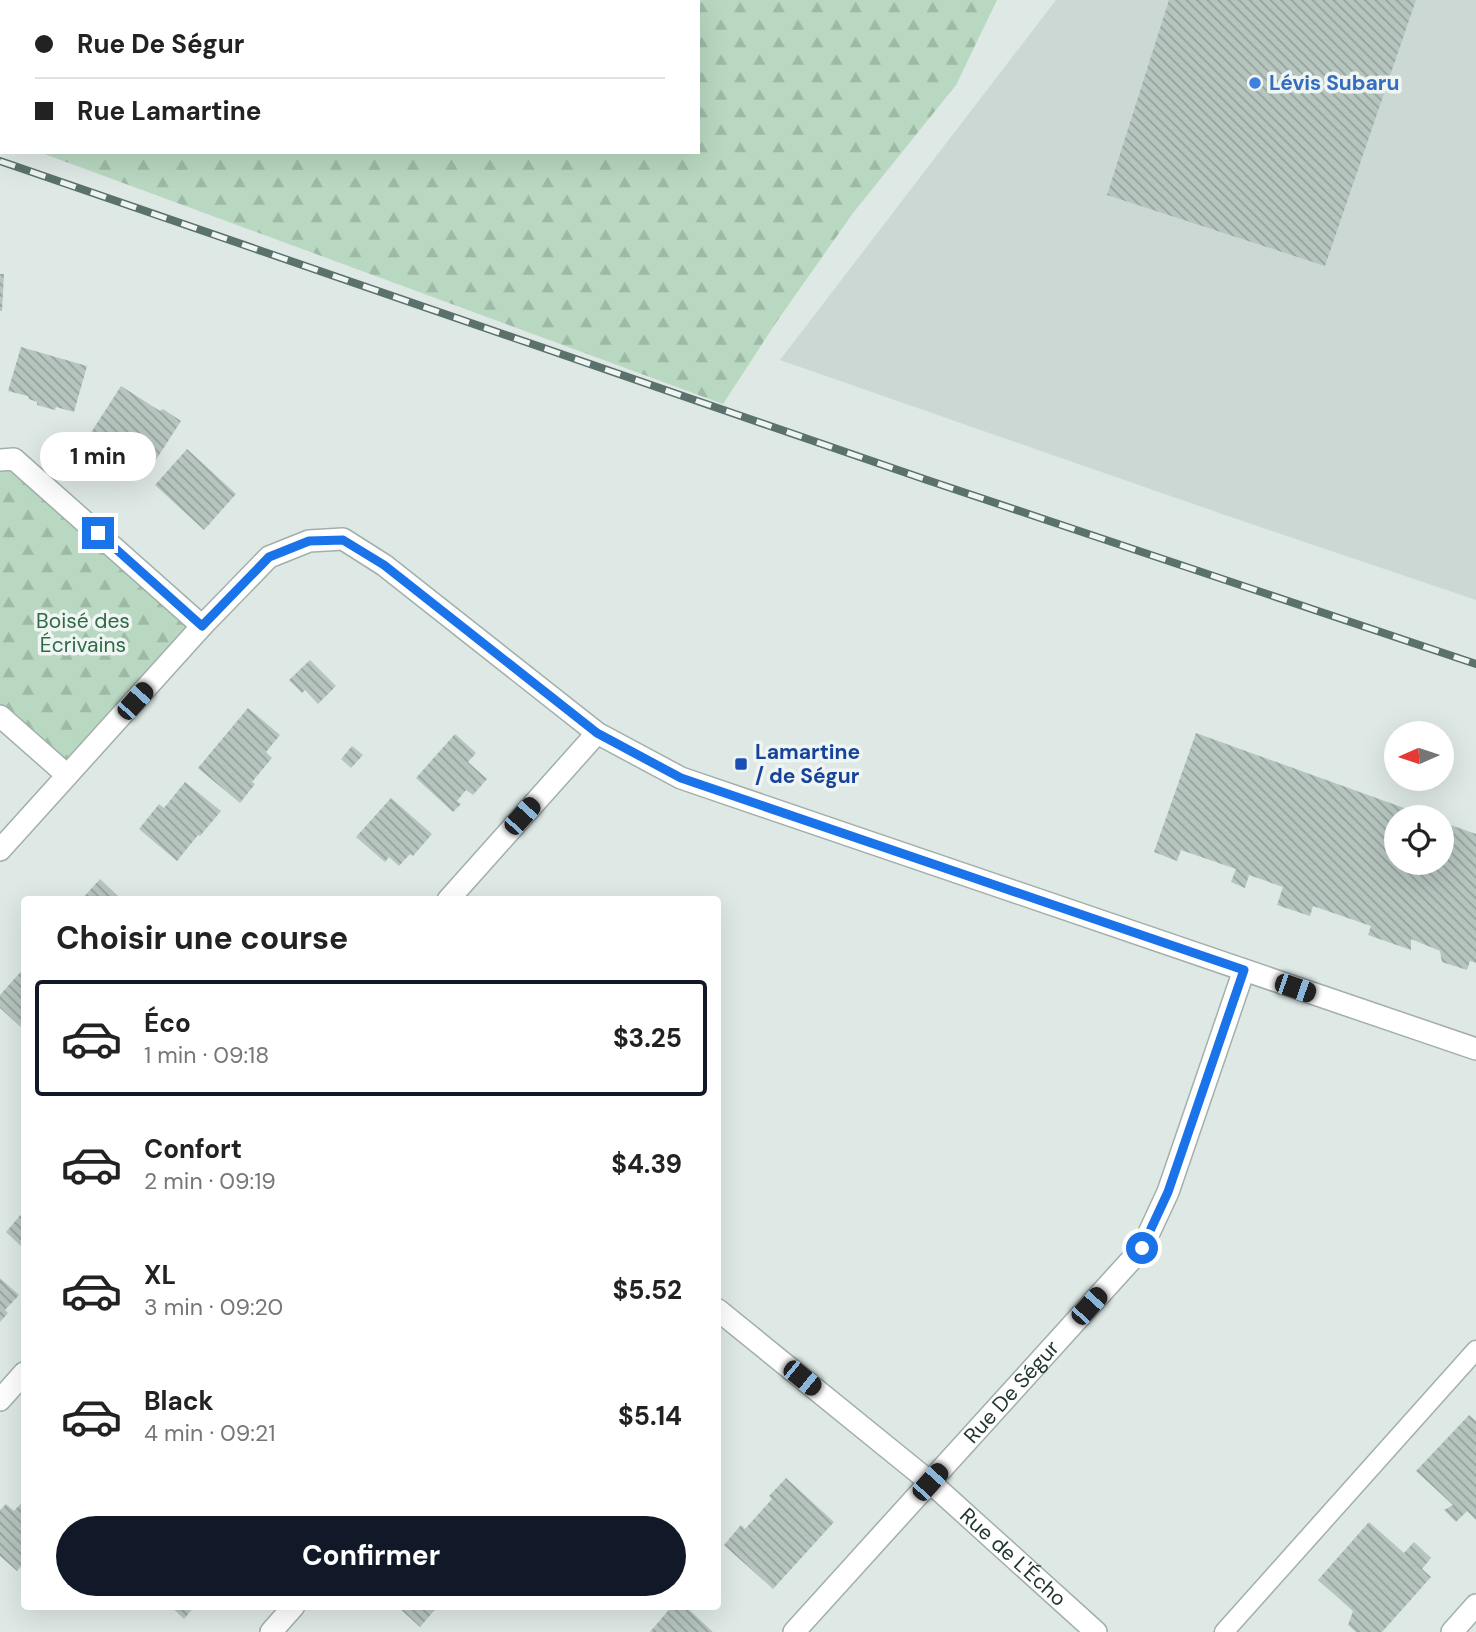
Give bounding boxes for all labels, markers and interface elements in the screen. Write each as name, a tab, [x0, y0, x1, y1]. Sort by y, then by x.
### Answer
text: Rue De Ségur	[77, 27, 245, 61]
place label: Lévis Subaru	[1269, 69, 1399, 97]
marker: Lévis Subaru	[1247, 75, 1263, 91]
text: Rue Lamartine	[77, 94, 261, 128]
callout: 1 min	[40, 432, 156, 480]
text: 1 min	[70, 441, 126, 471]
route end	[82, 517, 114, 549]
park label: Boisé des Écrivains	[36, 607, 130, 659]
car	[114, 678, 157, 724]
north arrow	[1384, 721, 1454, 791]
map controls	[1384, 721, 1454, 875]
place label: Lamartine / de Ségur	[755, 738, 860, 790]
marker: Lamartine / de Ségur	[733, 756, 749, 772]
car	[501, 793, 544, 839]
button: locate	[1384, 805, 1454, 875]
text: Choisir une course	[56, 917, 348, 959]
car	[1272, 971, 1319, 1005]
text: Éco	[144, 1006, 191, 1040]
icon: car	[60, 1007, 123, 1070]
text: $3.25	[613, 1021, 682, 1055]
text: 1 min · 09:18	[144, 1040, 269, 1070]
text: Confort	[144, 1132, 242, 1166]
icon: car	[60, 1133, 123, 1196]
text: $4.39	[611, 1147, 682, 1181]
text: 2 min · 09:19	[144, 1166, 276, 1196]
route start	[1126, 1232, 1158, 1264]
text: XL	[144, 1258, 176, 1292]
icon: car	[60, 1259, 123, 1322]
text: $5.52	[613, 1273, 682, 1307]
car	[1068, 1283, 1111, 1329]
text: 3 min · 09:20	[144, 1292, 283, 1322]
street label: Rue De Ségur	[958, 1334, 1066, 1449]
car	[780, 1357, 825, 1399]
text: Black	[144, 1384, 214, 1418]
icon: car	[60, 1385, 123, 1448]
text: $5.14	[618, 1399, 682, 1433]
text: 4 min · 09:21	[144, 1418, 275, 1448]
car	[909, 1459, 952, 1505]
street label: Rue de L'Écho	[954, 1502, 1072, 1613]
button: Confirmer	[56, 1516, 686, 1596]

